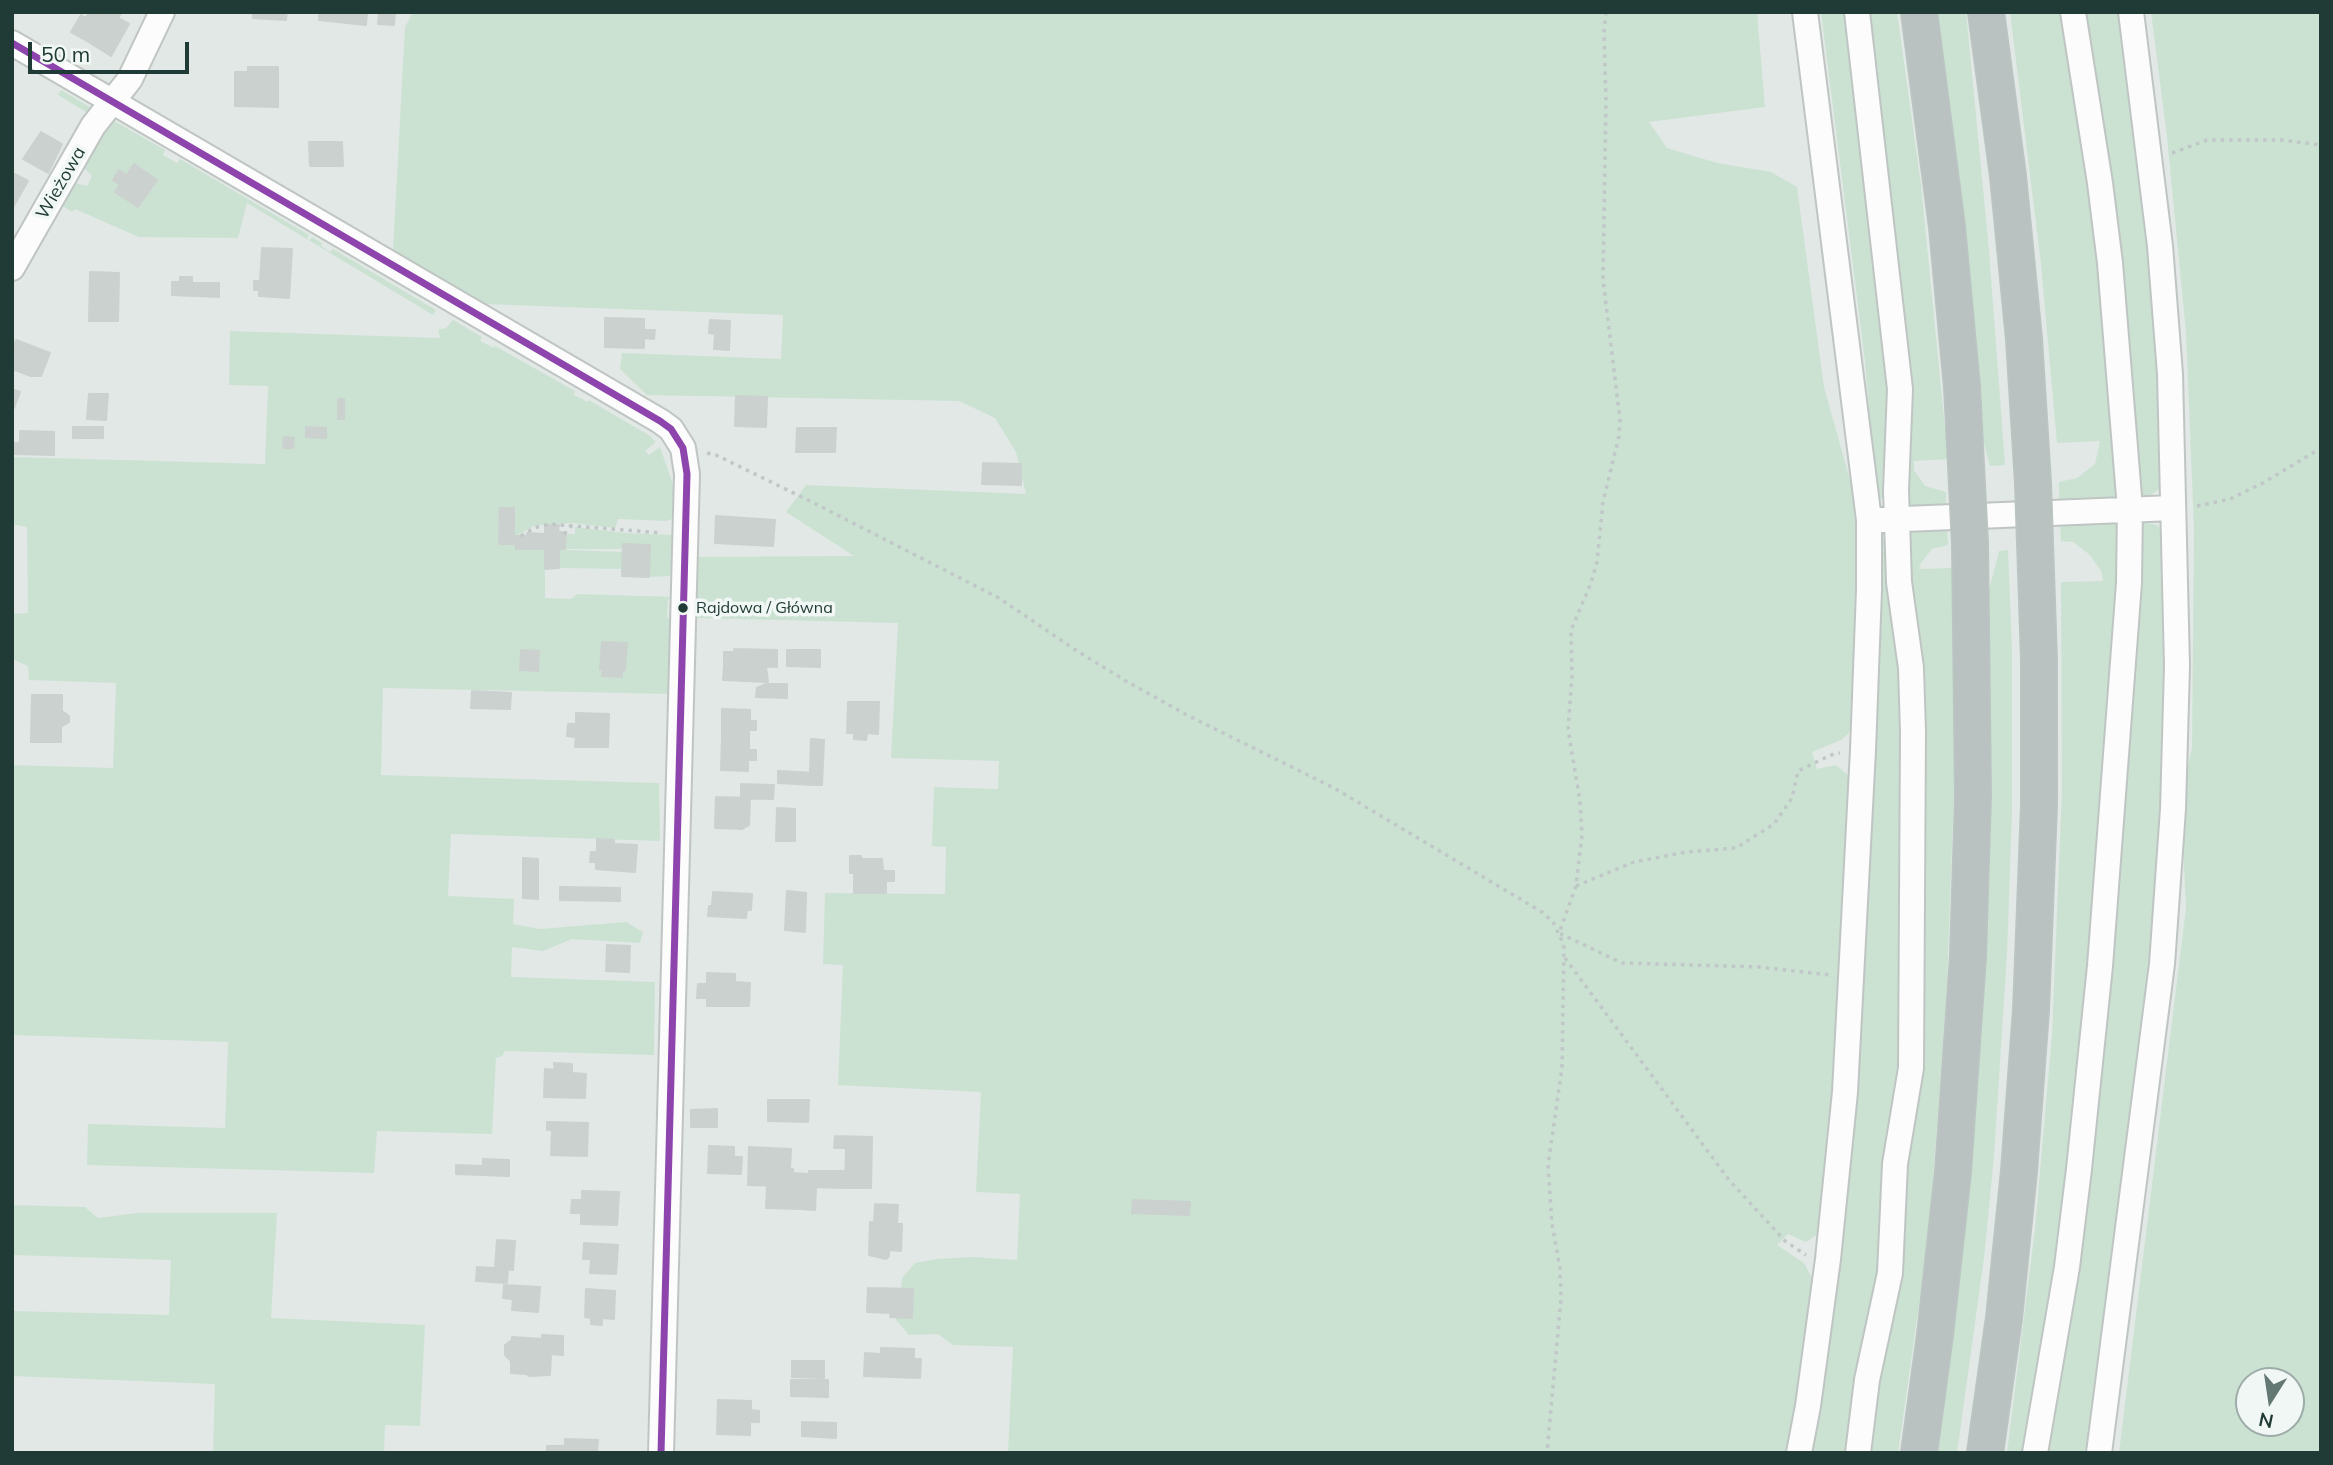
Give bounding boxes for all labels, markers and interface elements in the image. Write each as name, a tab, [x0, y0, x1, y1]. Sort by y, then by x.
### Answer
scale bar	[32, 28, 192, 72]
text: 50 m	[41, 41, 90, 67]
street label: Wieżowa	[32, 143, 90, 223]
place label: Rajdowa / Główna	[696, 598, 833, 618]
marker: Rajdowa / Główna	[676, 601, 690, 615]
north arrow	[2235, 1367, 2305, 1437]
text: N	[2257, 1407, 2276, 1434]

